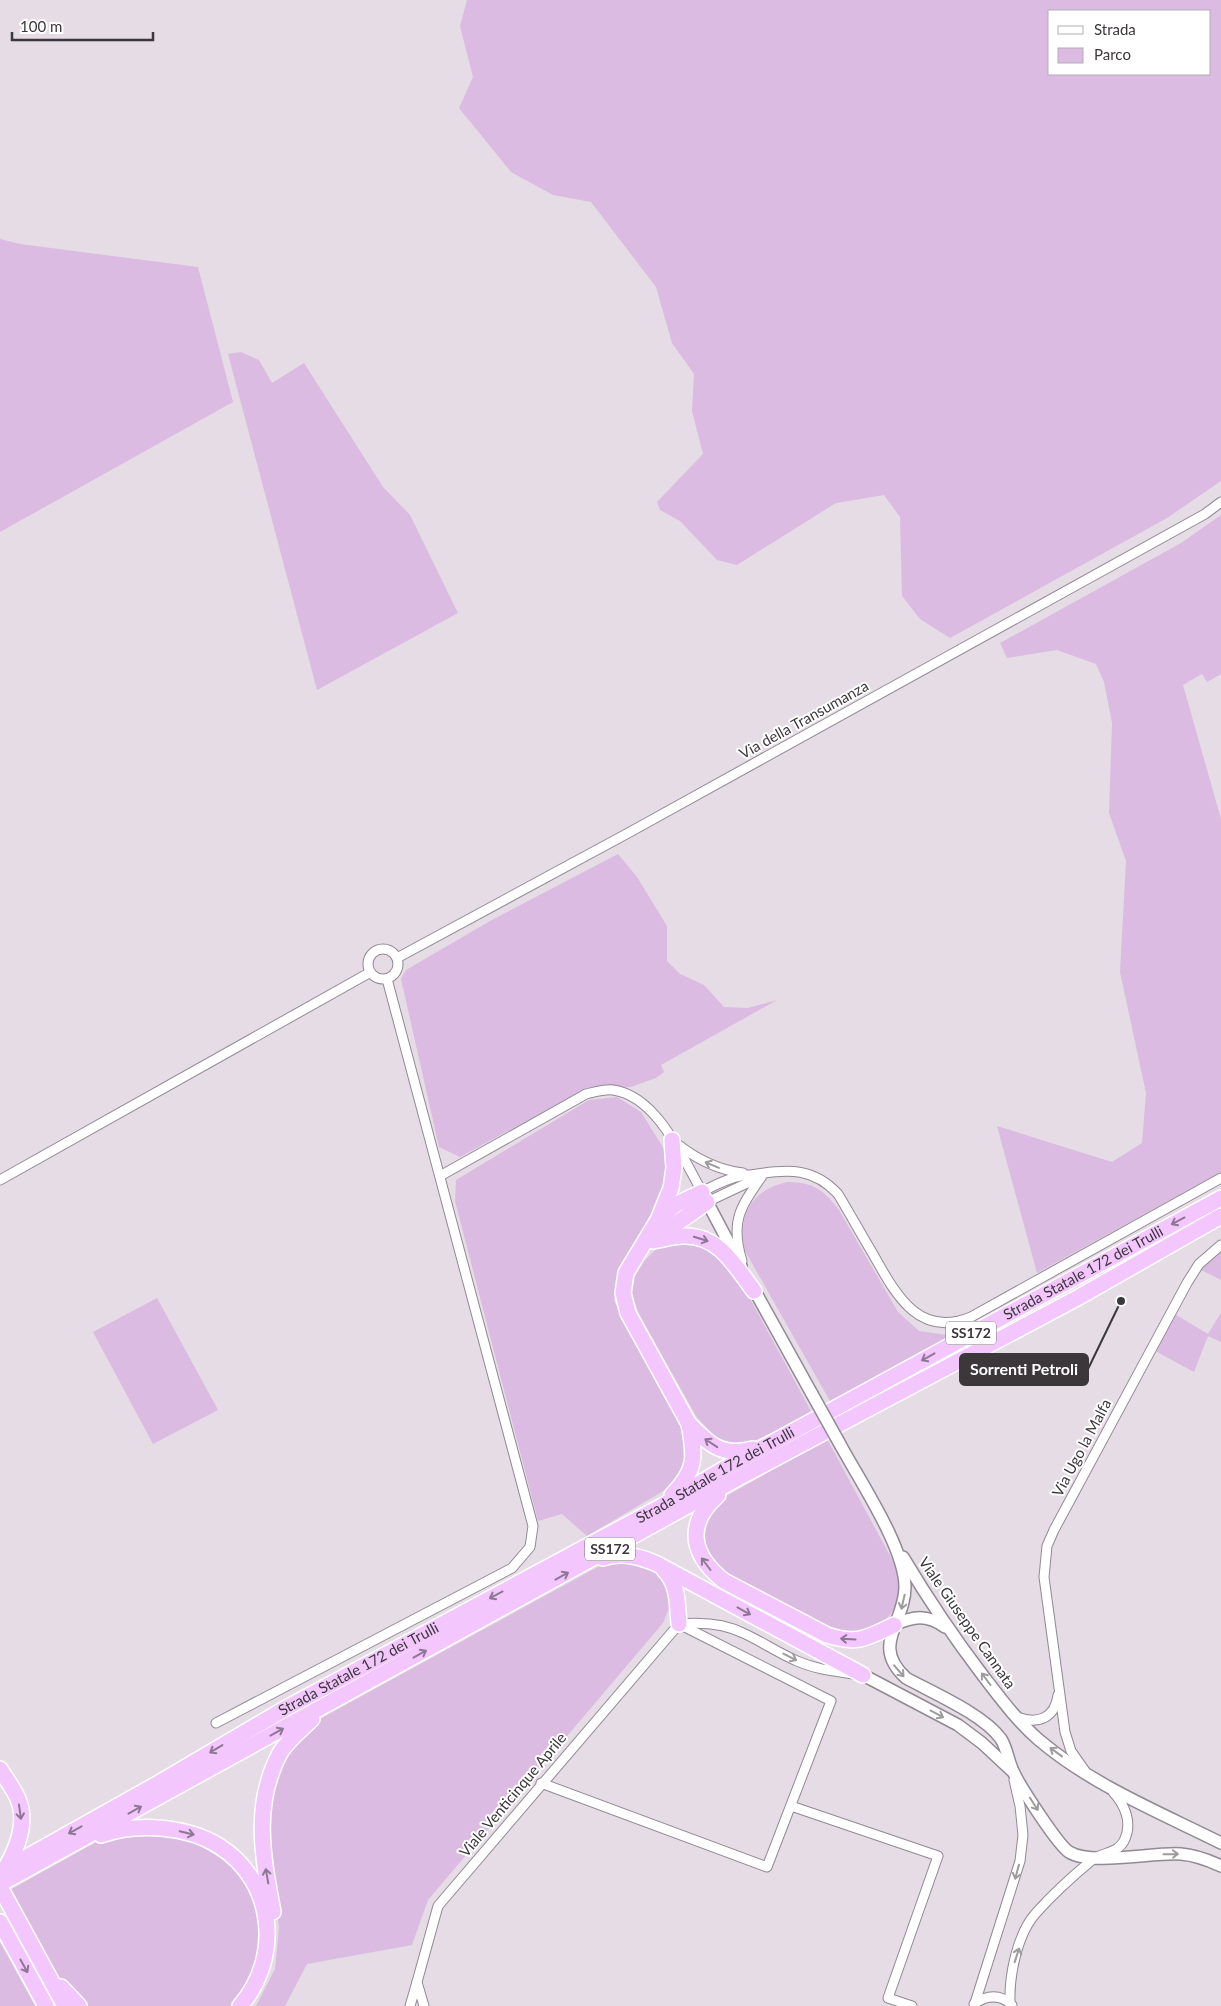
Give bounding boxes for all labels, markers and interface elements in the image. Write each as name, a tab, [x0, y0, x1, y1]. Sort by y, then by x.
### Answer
scale bar	[12, 10, 154, 42]
legend	[1048, 10, 1211, 75]
text: 100 m	[20, 17, 62, 35]
text: Strada	[1094, 20, 1136, 38]
text: Parco	[1094, 45, 1131, 63]
street label: Via della Transumanza	[736, 676, 871, 762]
one-way arrow	[705, 1159, 720, 1169]
one-way arrow	[1171, 1217, 1186, 1227]
street label: Strada Statale 172 dei Trulli	[1000, 1221, 1166, 1323]
one-way arrow	[693, 1235, 709, 1245]
road number: SS172	[946, 1322, 996, 1345]
one-way arrow	[921, 1353, 935, 1363]
callout: Sorrenti Petroli	[960, 1354, 1088, 1385]
text: Sorrenti Petroli	[970, 1359, 1078, 1378]
street label: Via Ugo la Malfa	[1048, 1396, 1114, 1499]
street label: Strada Statale 172 dei Trulli	[632, 1422, 797, 1526]
one-way arrow	[704, 1438, 718, 1448]
road number: SS172	[585, 1538, 635, 1560]
street label: Viale Giuseppe Cannata	[915, 1553, 1020, 1692]
one-way arrow	[701, 1558, 712, 1571]
one-way arrow	[555, 1571, 570, 1581]
one-way arrow	[489, 1591, 504, 1600]
one-way arrow	[898, 1593, 907, 1609]
one-way arrow	[736, 1606, 751, 1616]
street label: Strada Statale 172 dei Trulli	[275, 1618, 441, 1719]
one-way arrow	[840, 1635, 856, 1644]
one-way arrow	[412, 1649, 427, 1659]
one-way arrow	[782, 1652, 797, 1662]
one-way arrow	[893, 1664, 905, 1677]
one-way arrow	[980, 1673, 991, 1686]
one-way arrow	[929, 1709, 944, 1719]
one-way arrow	[270, 1727, 284, 1737]
street label: Viale Venticinque Aprile	[455, 1729, 570, 1860]
one-way arrow	[209, 1745, 223, 1755]
one-way arrow	[1049, 1747, 1063, 1757]
one-way arrow	[1029, 1797, 1039, 1811]
one-way arrow	[16, 1804, 26, 1820]
one-way arrow	[127, 1805, 142, 1814]
one-way arrow	[67, 1825, 82, 1835]
one-way arrow	[179, 1829, 195, 1838]
one-way arrow	[1162, 1849, 1178, 1859]
one-way arrow	[1012, 1863, 1021, 1879]
one-way arrow	[261, 1868, 271, 1884]
one-way arrow	[1013, 1948, 1022, 1964]
one-way arrow	[19, 1959, 29, 1974]

